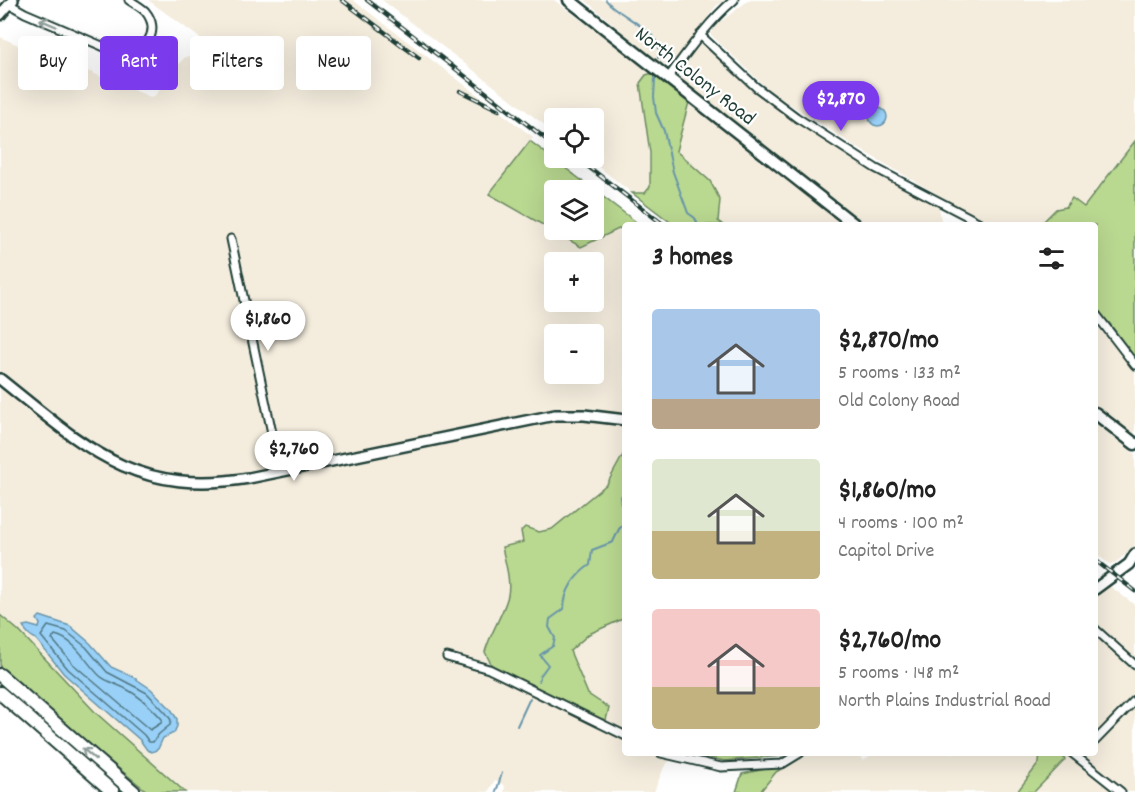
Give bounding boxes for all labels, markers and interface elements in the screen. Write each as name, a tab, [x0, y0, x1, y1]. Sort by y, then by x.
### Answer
one-way arrow	[39, 17, 57, 28]
street label: North Colony Road	[627, 21, 761, 134]
chip: Buy	[18, 36, 88, 90]
chip: Rent	[100, 36, 178, 90]
chip: Filters	[190, 36, 284, 90]
chip: New	[296, 36, 371, 90]
pin: $2,870	[792, 81, 890, 132]
text: $2,870	[816, 86, 866, 114]
map controls	[544, 108, 604, 384]
button: locate	[544, 108, 604, 168]
button: layers	[544, 180, 604, 240]
text: 3 homes	[652, 240, 733, 277]
icon: filters	[1035, 242, 1068, 275]
button: +	[544, 252, 604, 312]
pin: $1,860	[219, 301, 317, 352]
text: $1,860	[244, 306, 292, 334]
text: $2,870/mo	[838, 323, 939, 360]
button: −	[544, 324, 604, 384]
icon: home	[700, 333, 772, 405]
text: 5 rooms · 133 m²	[838, 360, 961, 388]
text: Old Colony Road	[838, 388, 960, 416]
pin: $2,760	[245, 431, 343, 482]
text: $2,760	[268, 436, 320, 464]
text: $1,860/mo	[838, 473, 936, 510]
icon: home	[700, 483, 772, 555]
text: 4 rooms · 100 m²	[838, 510, 964, 538]
text: Capitol Drive	[838, 538, 934, 566]
text: $2,760/mo	[838, 623, 941, 660]
icon: home	[700, 633, 772, 705]
text: 5 rooms · 148 m²	[838, 660, 959, 688]
text: North Plains Industrial Road	[838, 688, 1051, 716]
one-way arrow	[82, 747, 97, 761]

